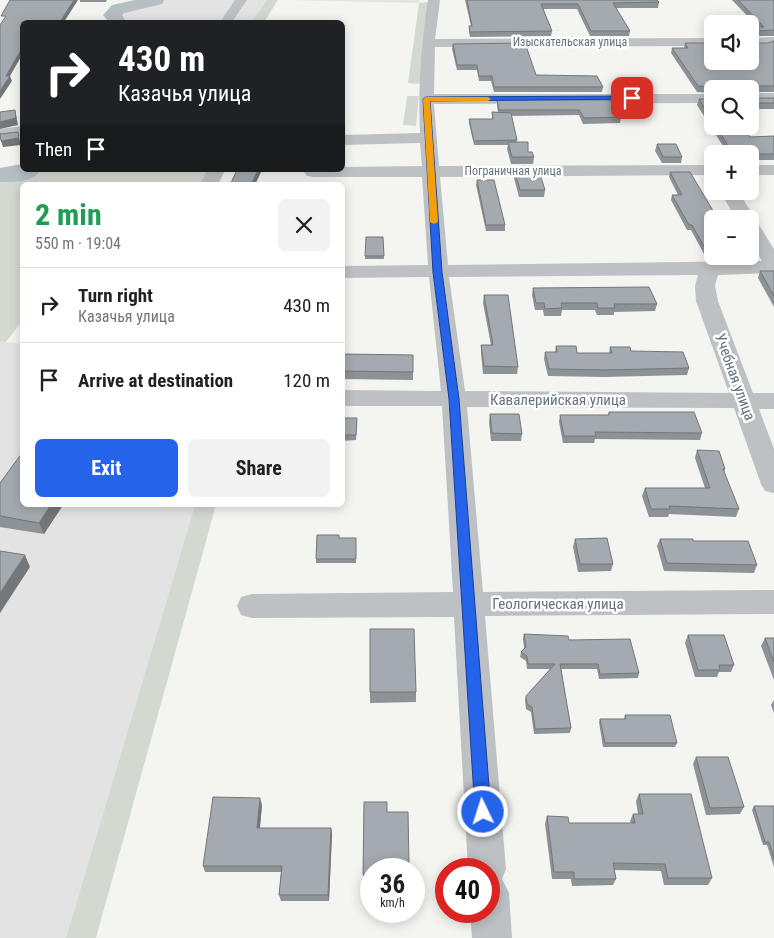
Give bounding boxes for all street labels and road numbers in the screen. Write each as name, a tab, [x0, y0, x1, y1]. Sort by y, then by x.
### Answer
street label: Изыскательская улица	[513, 35, 628, 49]
street label: Пограничная улица	[464, 164, 562, 178]
street label: Учебная улица	[711, 331, 759, 423]
street label: Кавалерийская улица	[490, 391, 626, 409]
street label: Геологическая улица	[492, 595, 624, 613]

